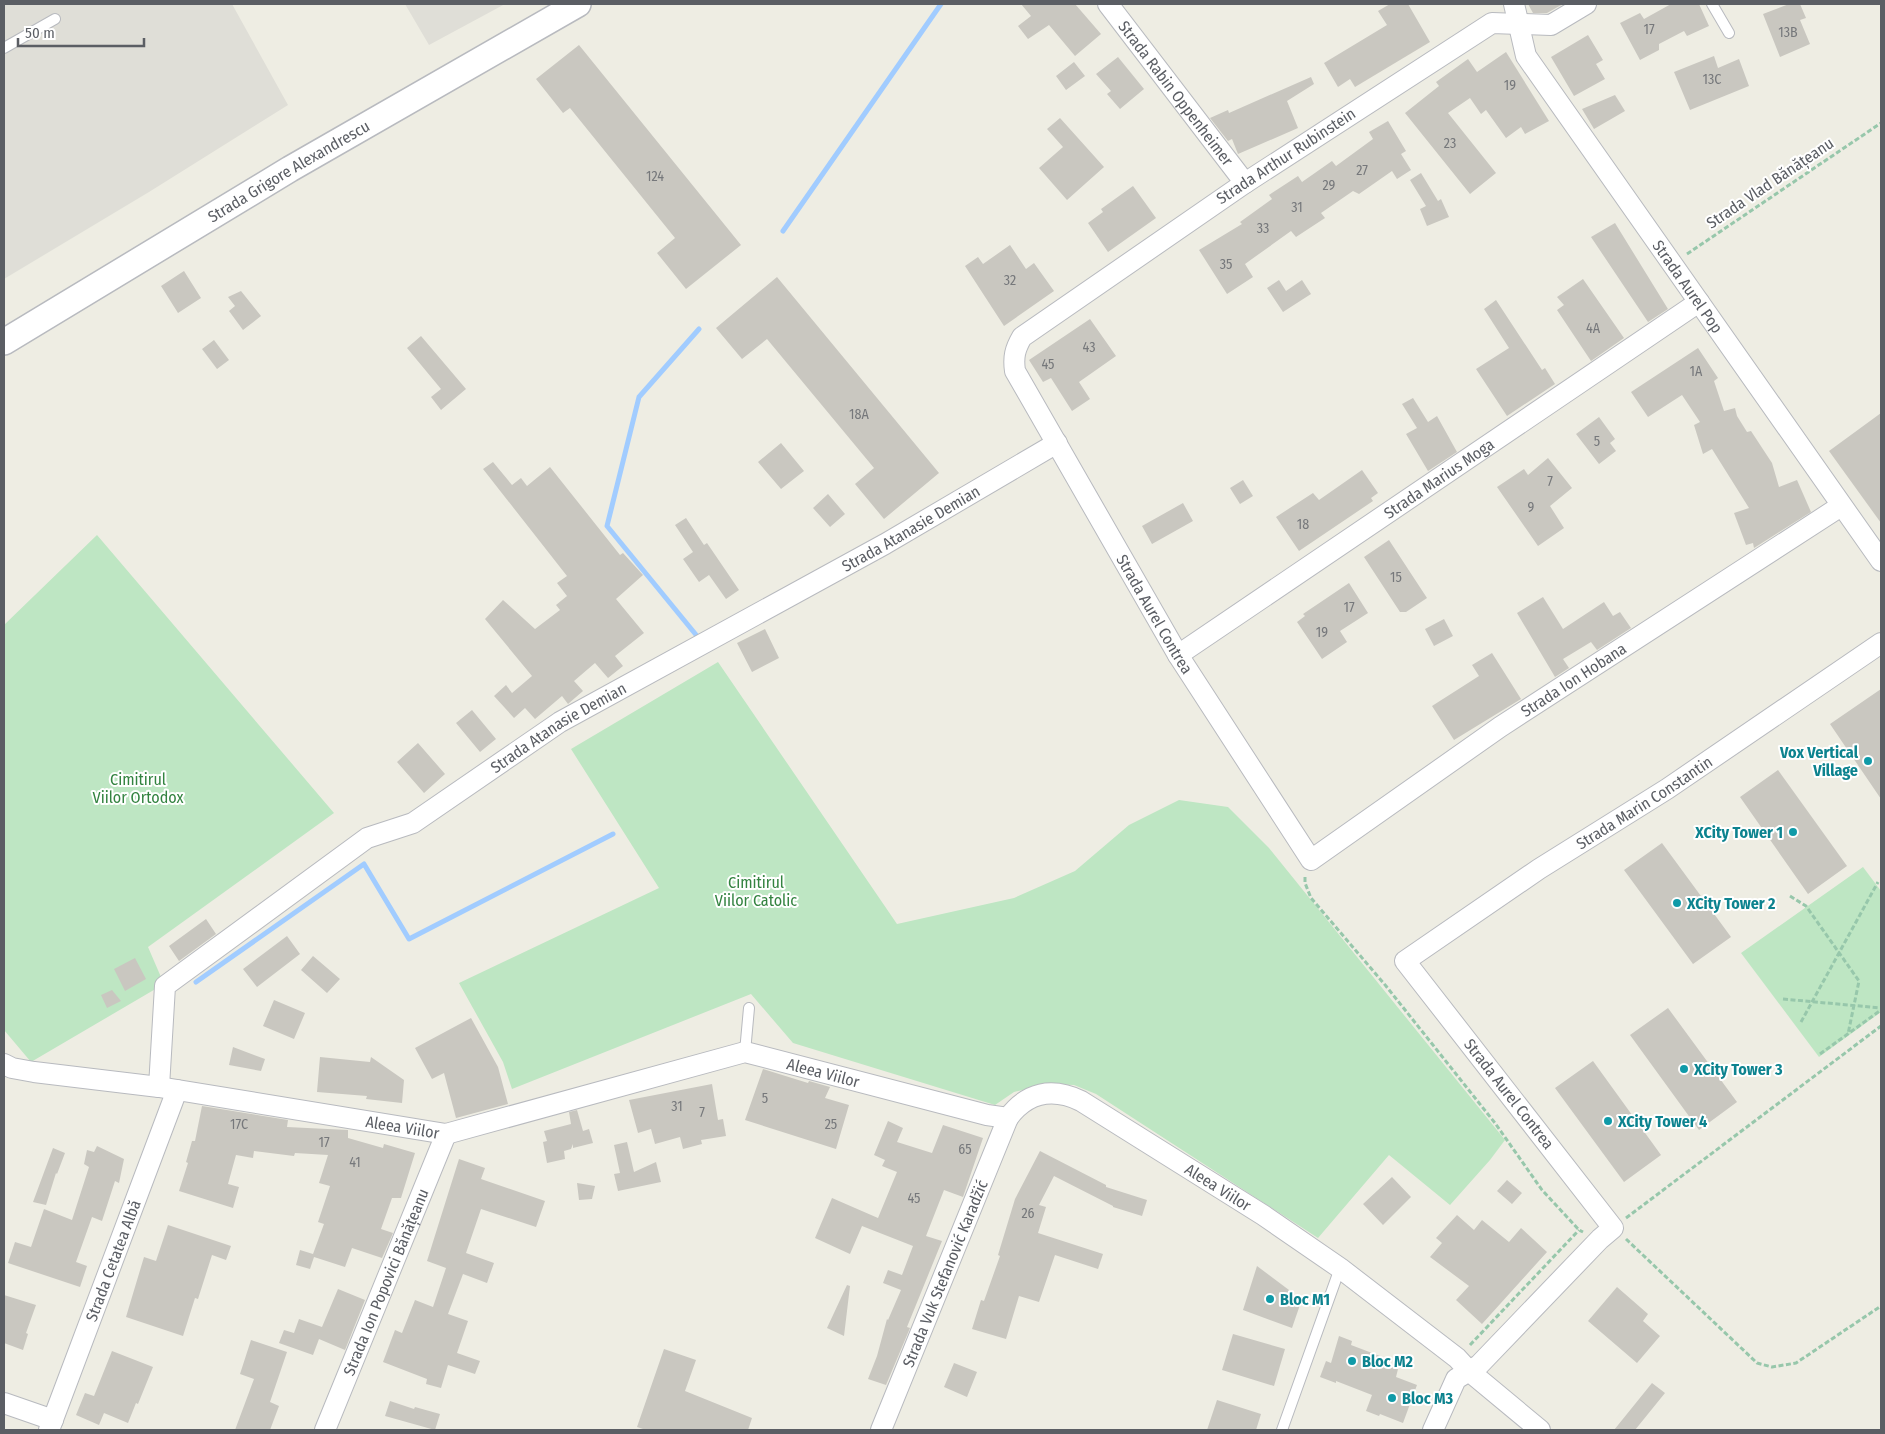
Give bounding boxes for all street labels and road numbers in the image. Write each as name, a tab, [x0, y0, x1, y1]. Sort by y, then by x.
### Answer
street label: Strada Rabin Oppenheimer	[1115, 17, 1238, 169]
street label: Strada Arthur Rubinstein	[1213, 104, 1359, 208]
street label: Strada Grigore Alexandrescu	[204, 116, 373, 226]
street label: Strada Vlad Bănățeanu	[1703, 133, 1838, 233]
street label: Strada Aurel Pop	[1649, 236, 1727, 336]
street label: Strada Marius Moga	[1380, 434, 1498, 522]
street label: Strada Atanasie Demian	[838, 481, 983, 575]
street label: Strada Aurel Contrea	[1113, 551, 1197, 677]
street label: Strada Ion Hobana	[1517, 638, 1630, 721]
street label: Strada Atanasie Demian	[487, 678, 629, 777]
street label: Strada Marin Constantin	[1572, 752, 1716, 853]
street label: Strada Aurel Contrea	[1460, 1035, 1558, 1153]
street label: Aleea Viilor	[785, 1054, 862, 1091]
street label: Aleea Viilor	[364, 1112, 441, 1142]
street label: Aleea Viilor	[1182, 1159, 1255, 1215]
street label: Strada Vuk Stefanović Karadžić	[898, 1177, 991, 1370]
street label: Strada Ion Popovici Bănățeanu	[339, 1186, 432, 1378]
street label: Strada Cetatea Albă	[81, 1197, 144, 1324]

